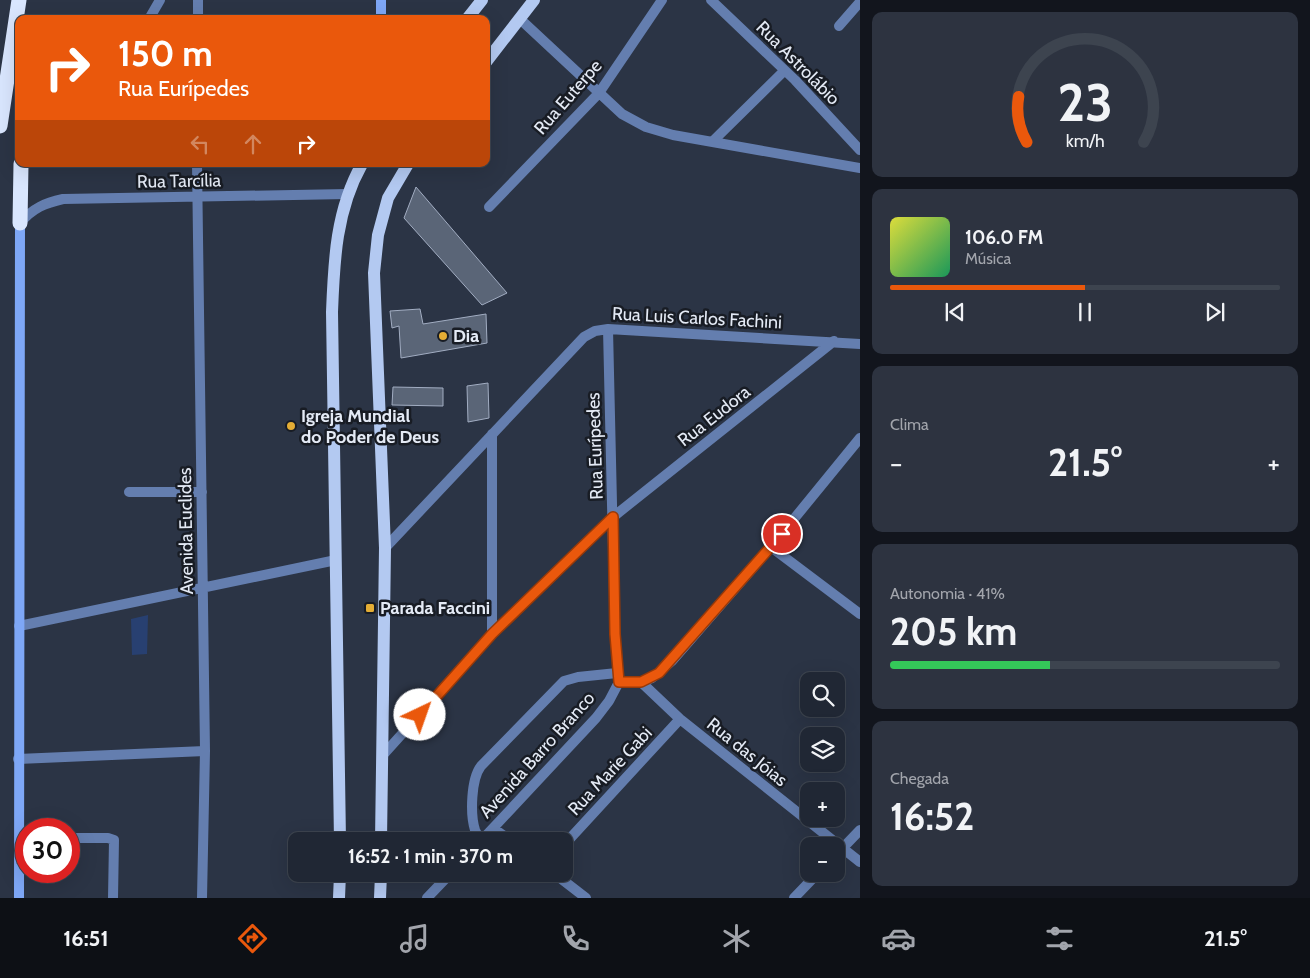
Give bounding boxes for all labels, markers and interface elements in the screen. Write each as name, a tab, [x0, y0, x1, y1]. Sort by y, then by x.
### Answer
street label: Rua Astrolábio	[752, 17, 844, 109]
text: 150 m	[118, 32, 213, 75]
icon: right	[35, 35, 100, 100]
street label: Rua Euterpe	[530, 55, 606, 139]
text: 23	[1057, 71, 1113, 134]
text: Rua Eurípedes	[118, 75, 249, 102]
icon: left	[186, 130, 214, 158]
icon: ahead	[239, 130, 267, 158]
icon: right	[292, 130, 320, 158]
text: km/h	[1065, 130, 1105, 151]
street label: Rua Tarcília	[137, 169, 222, 193]
text: 106.0 FM	[965, 226, 1043, 249]
text: Música	[965, 249, 1011, 268]
icon: previous	[941, 298, 969, 326]
icon: pause	[1071, 298, 1099, 326]
icon: next	[1201, 298, 1229, 326]
street label: Rua Luis Carlos Fachini	[612, 303, 782, 333]
place label: Dia	[453, 325, 479, 347]
marker: Dia	[437, 330, 449, 342]
street label: Rua Eudora	[673, 381, 755, 451]
street label: Rua Eurípedes	[582, 392, 608, 500]
place label: Igreja Mundial do Poder de Deus	[301, 405, 440, 448]
text: Clima	[890, 415, 929, 434]
marker: Igreja Mundial do Poder de Deus	[285, 420, 297, 432]
text: 21.5°	[1048, 439, 1122, 486]
text: −	[890, 446, 902, 480]
text: +	[1268, 446, 1280, 480]
street label: Avenida Euclides	[174, 467, 198, 595]
pin	[761, 513, 803, 555]
icon: arrive	[768, 520, 796, 548]
text: Autonomia · 41%	[890, 584, 1005, 603]
place label: Parada Faccini	[380, 597, 490, 619]
marker: Parada Faccini	[364, 602, 376, 614]
text: 205 km	[890, 608, 1017, 655]
map controls	[800, 672, 845, 882]
button: search	[800, 672, 845, 717]
street label: Avenida Barro Branco	[475, 687, 600, 823]
position arrow	[393, 688, 445, 740]
street label: Rua das Jóias	[702, 713, 792, 791]
street label: Rua Marie Gabi	[563, 722, 657, 820]
button: layers	[800, 727, 845, 772]
text: Chegada	[890, 769, 949, 788]
button: +	[800, 782, 845, 827]
text: 16:52	[890, 793, 974, 840]
speed limit sign: 30	[15, 818, 80, 883]
button: −	[800, 837, 845, 882]
text: 16:52 · 1 min · 370 m	[348, 845, 513, 868]
icon: directions	[235, 921, 270, 956]
icon: music	[397, 921, 432, 956]
icon: phone	[558, 921, 593, 956]
icon: climate	[719, 921, 754, 956]
icon: car	[881, 921, 916, 956]
icon: filters	[1042, 921, 1077, 956]
text: 16:51	[63, 925, 109, 952]
text: 21.5°	[1204, 925, 1247, 952]

